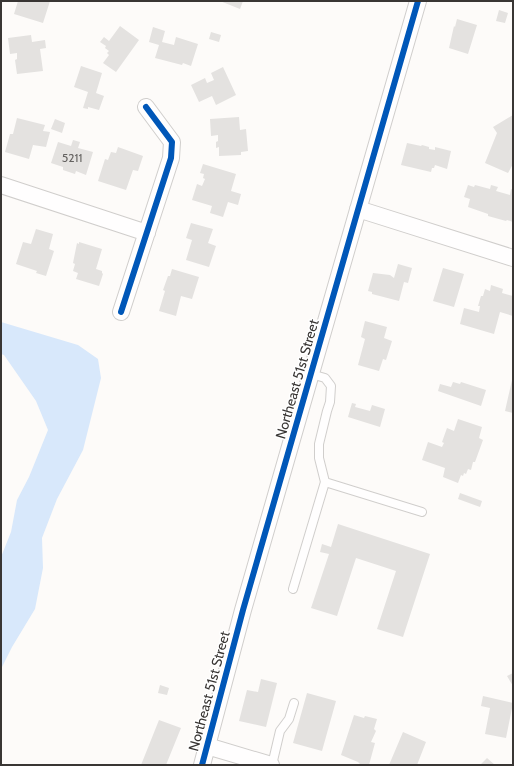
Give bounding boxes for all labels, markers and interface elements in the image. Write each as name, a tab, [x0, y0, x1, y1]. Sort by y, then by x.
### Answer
house number: 5211	[62, 150, 82, 165]
street label: Northeast 51st Street	[271, 317, 323, 441]
street label: Northeast 51st Street	[184, 629, 234, 753]

